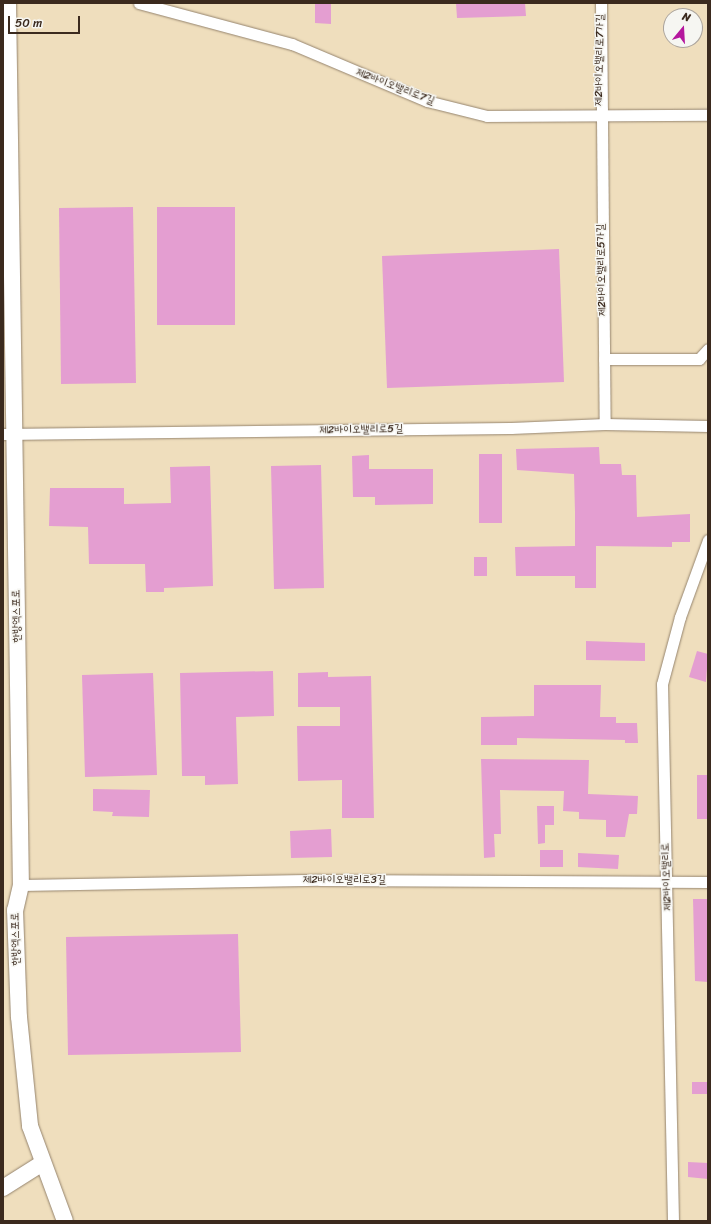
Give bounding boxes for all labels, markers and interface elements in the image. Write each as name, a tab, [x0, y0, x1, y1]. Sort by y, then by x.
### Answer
text: N	[680, 7, 693, 27]
scale bar	[10, 8, 82, 34]
north arrow	[663, 8, 703, 48]
text: 50 m	[15, 12, 42, 34]
street label: 제2바이오밸리로7가길	[593, 14, 607, 106]
street label: 제2바이오밸리로7길	[354, 66, 436, 108]
street label: 제2바이오밸리로5가길	[595, 224, 609, 316]
street label: 제2바이오밸리로5길	[319, 423, 403, 437]
street label: 한방엑스포로	[10, 589, 24, 643]
street label: 제2바이오밸리로	[659, 843, 675, 911]
street label: 제2바이오밸리로3길	[302, 873, 386, 887]
street label: 한방엑스포로	[9, 912, 23, 966]

